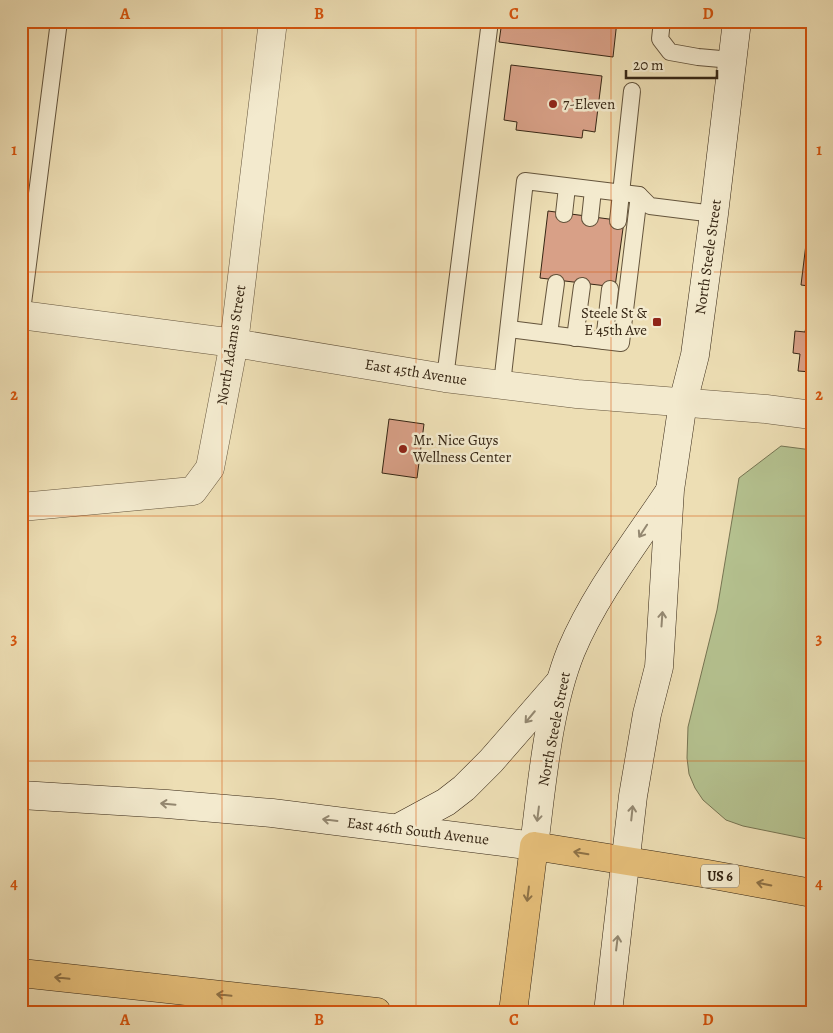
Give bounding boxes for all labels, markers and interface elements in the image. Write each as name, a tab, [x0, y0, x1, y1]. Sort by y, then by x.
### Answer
text: A	[119, 3, 131, 25]
text: B	[314, 3, 324, 25]
text: C	[509, 3, 519, 25]
text: D	[702, 3, 714, 25]
scale bar	[626, 48, 717, 80]
text: 20 m	[633, 55, 664, 75]
place label: 7-Eleven	[563, 94, 615, 114]
marker: 7-Eleven	[547, 98, 559, 110]
text: 1	[11, 139, 17, 161]
text: 1	[816, 139, 822, 161]
street label: North Steele Street	[690, 198, 726, 316]
street label: North Adams Street	[212, 283, 250, 407]
place label: Steele St & E 45th Ave	[581, 303, 647, 340]
marker: Steele St & E 45th Ave	[651, 316, 663, 328]
street label: East 45th Avenue	[363, 354, 469, 390]
text: 2	[10, 384, 18, 406]
text: 2	[815, 384, 823, 406]
place label: Mr. Nice Guys Wellness Center	[412, 430, 512, 467]
marker: Mr. Nice Guys Wellness Center	[397, 443, 409, 455]
one-way arrow	[638, 524, 648, 538]
one-way arrow	[657, 611, 666, 627]
text: 3	[11, 628, 18, 650]
text: 3	[816, 628, 823, 650]
street label: North Steele Street	[533, 670, 575, 788]
one-way arrow	[525, 710, 536, 723]
one-way arrow	[160, 800, 176, 809]
one-way arrow	[627, 805, 637, 821]
one-way arrow	[533, 806, 543, 822]
street label: East 46th South Avenue	[346, 812, 490, 850]
one-way arrow	[322, 815, 338, 825]
one-way arrow	[573, 848, 589, 858]
road number: US 6	[701, 864, 739, 888]
text: 4	[10, 873, 18, 895]
text: 4	[815, 873, 823, 895]
one-way arrow	[756, 879, 772, 889]
one-way arrow	[523, 886, 533, 902]
one-way arrow	[612, 935, 622, 951]
one-way arrow	[55, 973, 71, 983]
one-way arrow	[216, 990, 232, 1000]
text: A	[119, 1009, 131, 1031]
text: B	[314, 1009, 324, 1031]
text: C	[509, 1009, 519, 1031]
text: D	[702, 1009, 714, 1031]

